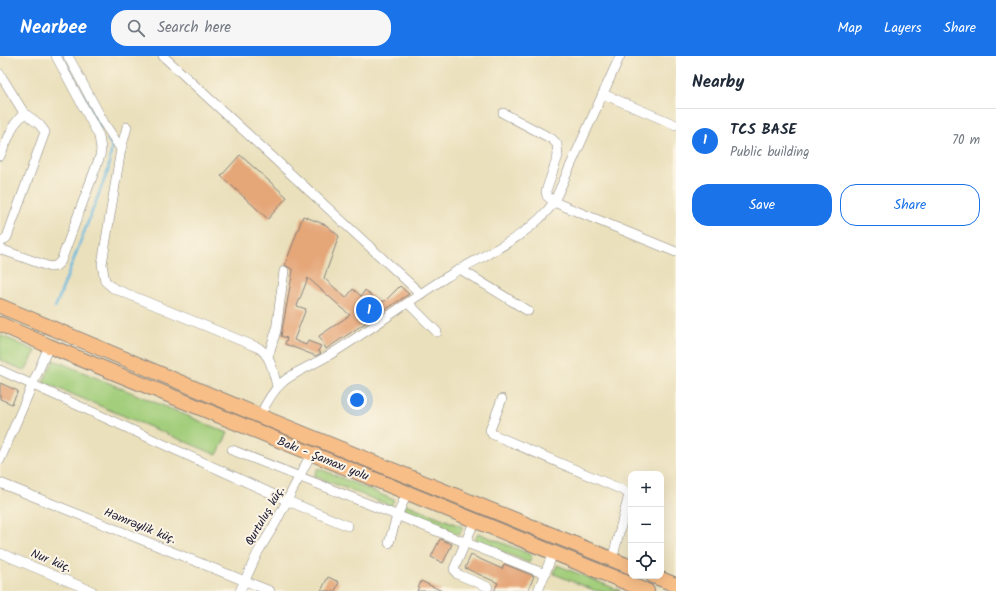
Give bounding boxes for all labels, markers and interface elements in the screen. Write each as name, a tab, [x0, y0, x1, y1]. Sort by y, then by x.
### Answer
search box	[111, 10, 391, 46]
text: Nearbee	[20, 13, 87, 43]
text: Search here	[157, 16, 231, 40]
icon: search	[125, 17, 147, 39]
text: Map	[838, 17, 862, 39]
text: Layers	[884, 17, 922, 39]
text: Share	[944, 17, 976, 39]
text: Nearby	[692, 69, 744, 96]
text: TCS BASE	[730, 118, 797, 142]
text: 1	[703, 130, 707, 151]
text: 70 m	[952, 130, 980, 151]
text: Public building	[730, 142, 809, 163]
button: Save	[692, 184, 832, 226]
button: Share	[840, 184, 980, 226]
pin: 1	[356, 295, 382, 325]
your location	[347, 390, 367, 410]
street label: Bakı - Şamaxı yolu	[274, 432, 372, 486]
map controls	[628, 471, 664, 579]
button: +	[628, 471, 664, 507]
street label: Qurtuluş küç.	[240, 483, 290, 549]
street label: Həmrəylik küç.	[101, 503, 179, 549]
button: −	[628, 507, 664, 543]
button: locate	[628, 543, 664, 579]
street label: Nur küç.	[28, 544, 74, 578]

